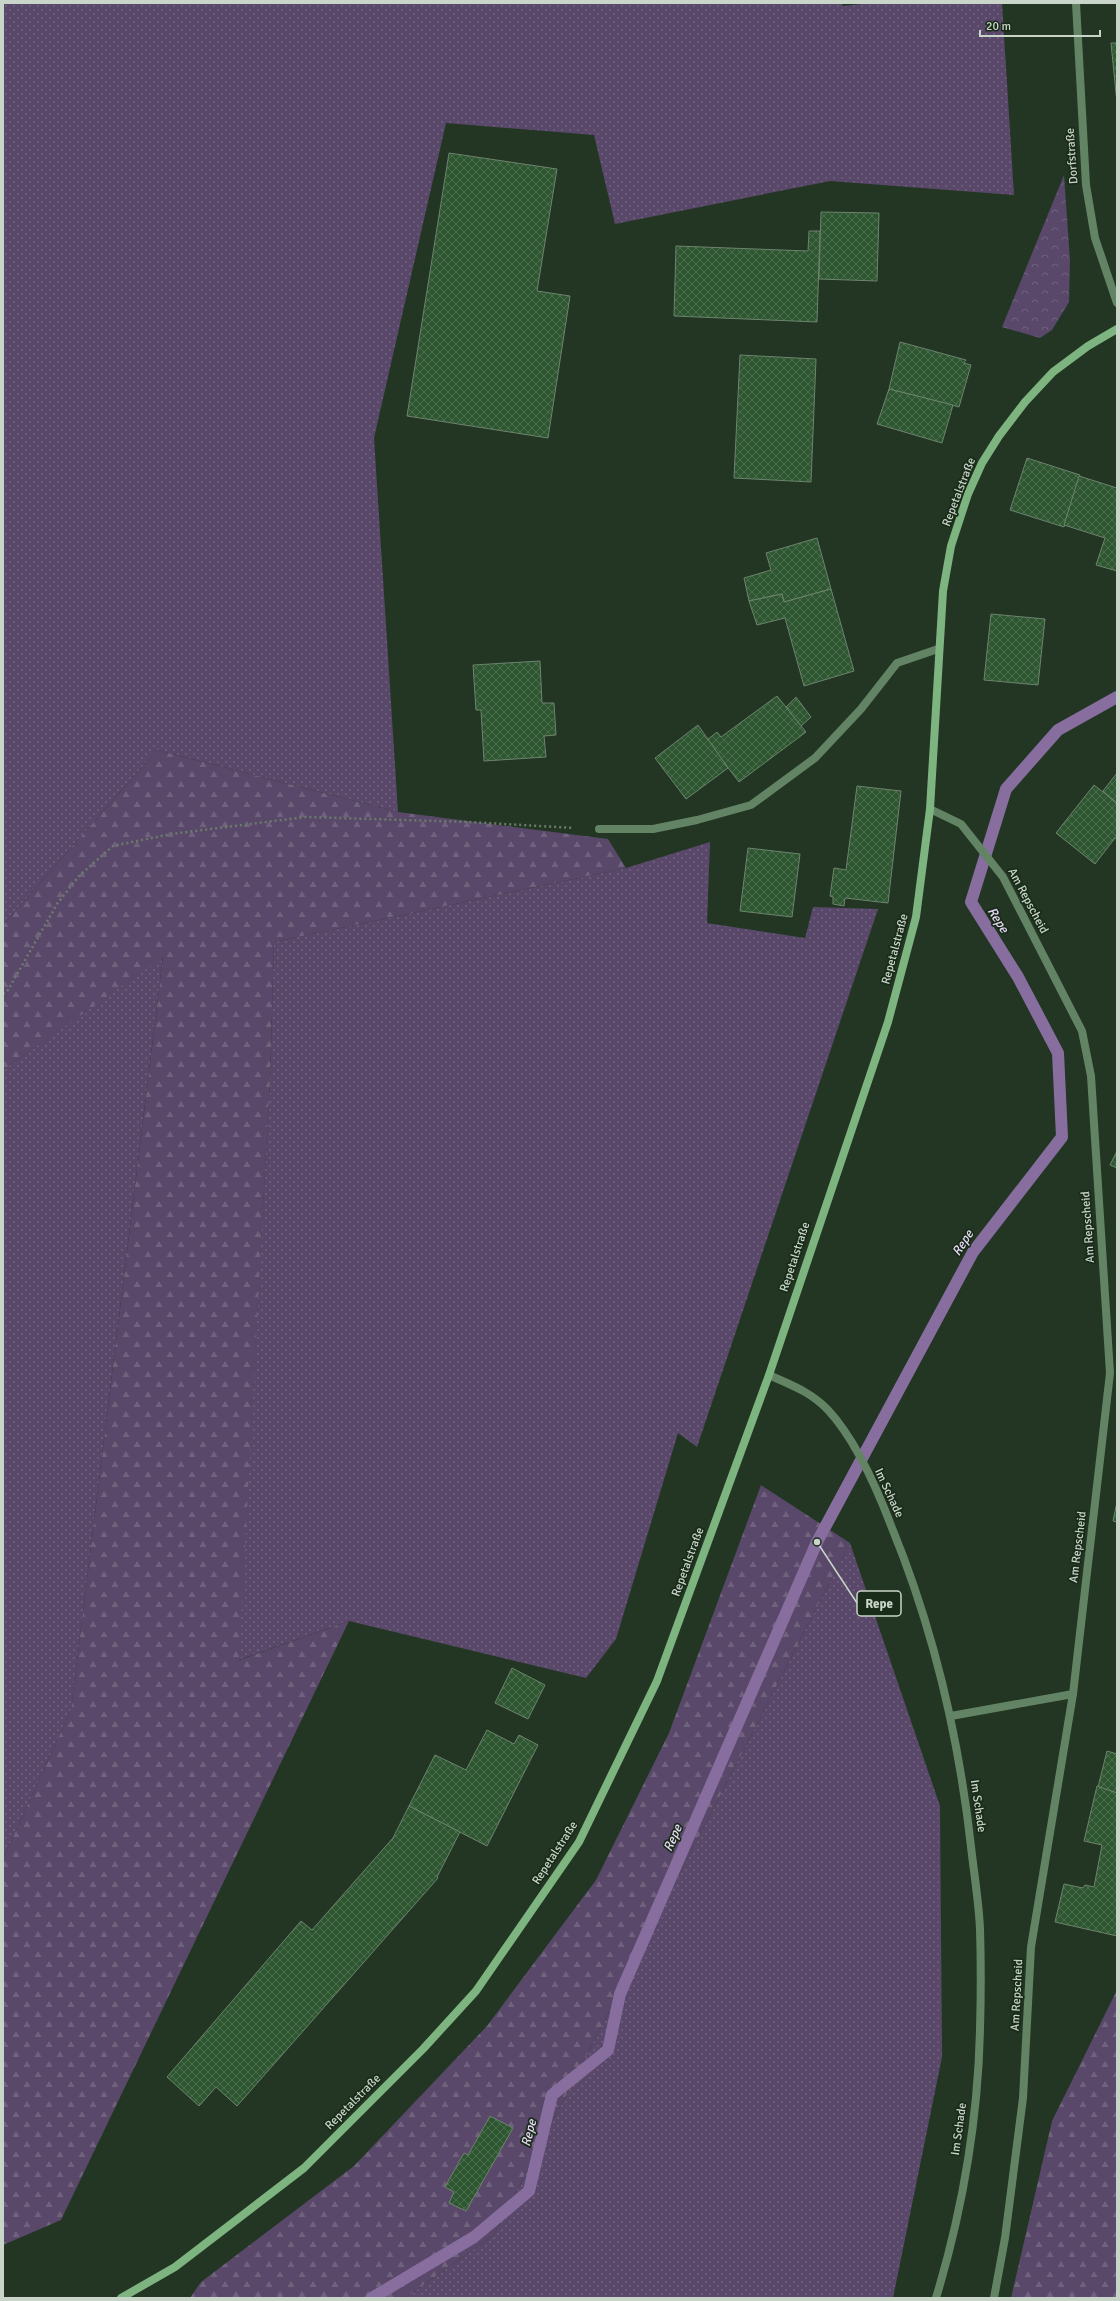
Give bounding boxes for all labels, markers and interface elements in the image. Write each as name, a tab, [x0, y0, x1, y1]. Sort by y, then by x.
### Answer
scale bar	[980, 12, 1100, 38]
text: 20 m	[986, 19, 1011, 34]
street label: Dorfstraße	[1063, 127, 1081, 185]
street label: Repetalstraße	[939, 455, 979, 529]
street label: Am Repscheid	[1004, 866, 1052, 936]
water label: Repe	[984, 904, 1013, 937]
street label: Repetalstraße	[878, 912, 912, 986]
street label: Am Repscheid	[1078, 1191, 1098, 1263]
street label: Repetalstraße	[777, 1220, 813, 1294]
water label: Repe	[949, 1226, 978, 1259]
street label: Im Schade	[871, 1466, 907, 1520]
street label: Am Repscheid	[1066, 1510, 1090, 1584]
street label: Repetalstraße	[669, 1525, 707, 1599]
callout: Repe	[857, 1591, 901, 1616]
text: Repe	[865, 1596, 893, 1612]
street label: Im Schade	[967, 1779, 989, 1833]
street label: Repetalstraße	[529, 1818, 581, 1888]
water label: Repe	[660, 1821, 687, 1854]
street label: Am Repscheid	[1008, 1959, 1026, 2031]
street label: Repetalstraße	[322, 2071, 384, 2133]
street label: Im Schade	[948, 2102, 970, 2156]
water label: Repe	[518, 2116, 540, 2148]

